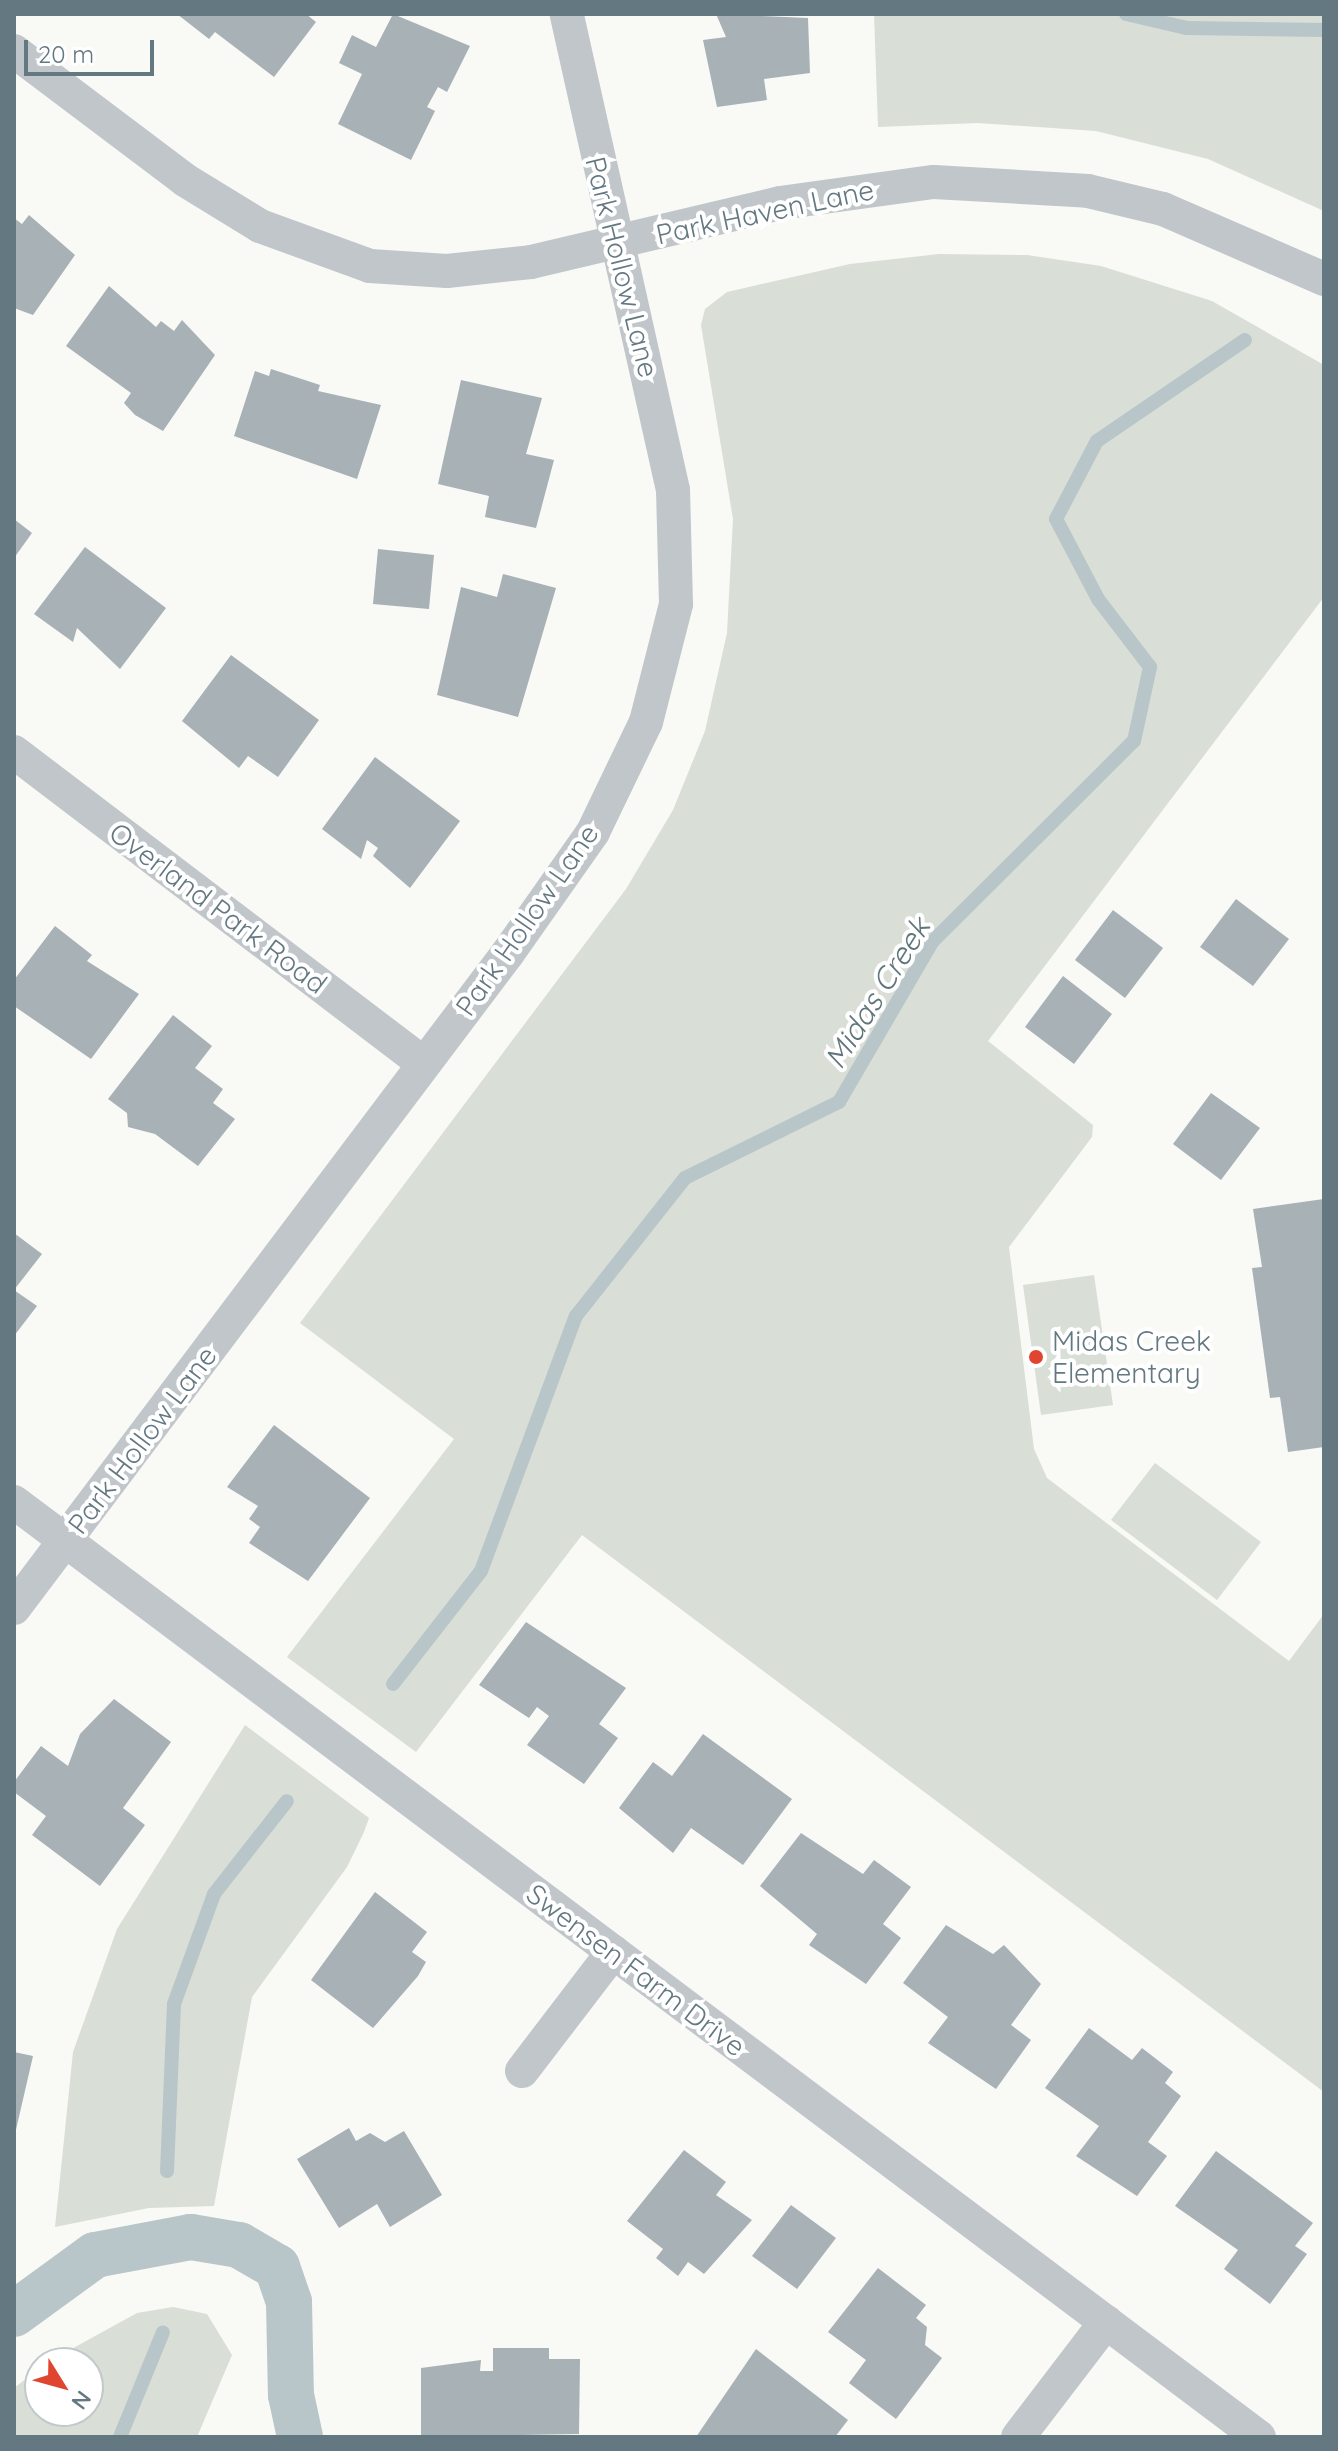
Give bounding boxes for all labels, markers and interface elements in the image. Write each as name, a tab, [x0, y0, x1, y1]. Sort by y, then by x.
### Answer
scale bar	[28, 24, 158, 74]
text: 20 m	[38, 39, 94, 69]
street label: Park Hollow Lane	[578, 153, 666, 381]
street label: Park Haven Lane	[653, 172, 877, 252]
street label: Overland Park Road	[103, 815, 333, 1001]
street label: Park Hollow Lane	[448, 818, 606, 1022]
water label: Midas Creek	[817, 911, 937, 1075]
place label: Midas Creek Elementary	[1052, 1324, 1211, 1390]
street label: Park Hollow Lane	[61, 1340, 223, 1540]
marker: Midas Creek Elementary	[1027, 1348, 1045, 1366]
street label: Swensen Farm Drive	[520, 1877, 752, 2063]
north arrow	[24, 2347, 104, 2427]
text: N	[66, 2385, 98, 2415]

